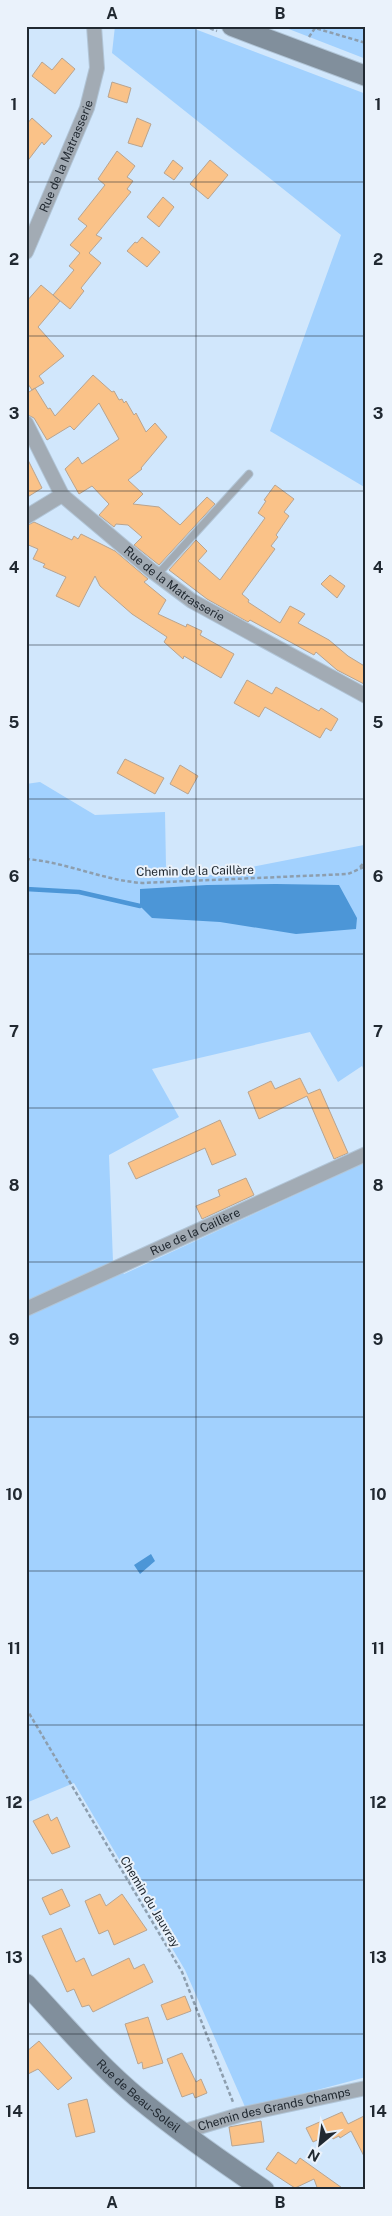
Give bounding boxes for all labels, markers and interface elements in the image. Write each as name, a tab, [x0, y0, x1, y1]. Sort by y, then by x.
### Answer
text: A	[106, 4, 118, 23]
text: B	[275, 4, 286, 23]
text: 1	[11, 95, 17, 114]
text: 1	[375, 95, 381, 114]
street label: Rue de la Matrasserie	[37, 98, 96, 215]
text: 2	[9, 250, 19, 269]
text: 2	[373, 250, 383, 269]
text: 3	[9, 404, 19, 423]
text: 3	[373, 404, 383, 423]
street label: Rue de la Matrasserie	[121, 543, 227, 624]
text: 4	[9, 558, 20, 577]
text: 4	[373, 558, 384, 577]
text: 5	[9, 713, 20, 732]
text: 5	[373, 713, 384, 732]
street label: Chemin de la Caillère	[136, 863, 254, 879]
text: 6	[9, 867, 19, 886]
text: 6	[373, 867, 383, 886]
text: 7	[9, 1022, 19, 1041]
text: 7	[373, 1022, 383, 1041]
text: 8	[9, 1176, 20, 1195]
text: 8	[373, 1176, 384, 1195]
street label: Rue de la Caillère	[148, 1205, 243, 1258]
text: 9	[9, 1330, 19, 1349]
text: 9	[373, 1330, 383, 1349]
text: 10	[5, 1485, 23, 1504]
text: 10	[369, 1485, 387, 1504]
text: 11	[7, 1639, 21, 1658]
text: 11	[371, 1639, 385, 1658]
text: 12	[5, 1793, 23, 1812]
text: 12	[369, 1793, 387, 1812]
street label: Chemin du Jauvray	[117, 1854, 183, 1951]
text: 13	[5, 1948, 23, 1967]
text: 13	[369, 1948, 387, 1967]
street label: Rue de Beau-Soleil	[94, 2057, 183, 2136]
street label: Chemin des Grands Champs	[196, 2085, 352, 2134]
text: 14	[5, 2102, 23, 2121]
text: 14	[369, 2102, 387, 2121]
north arrow	[294, 2118, 344, 2168]
text: N	[305, 2146, 322, 2165]
text: A	[106, 2193, 118, 2212]
text: B	[275, 2193, 286, 2212]

